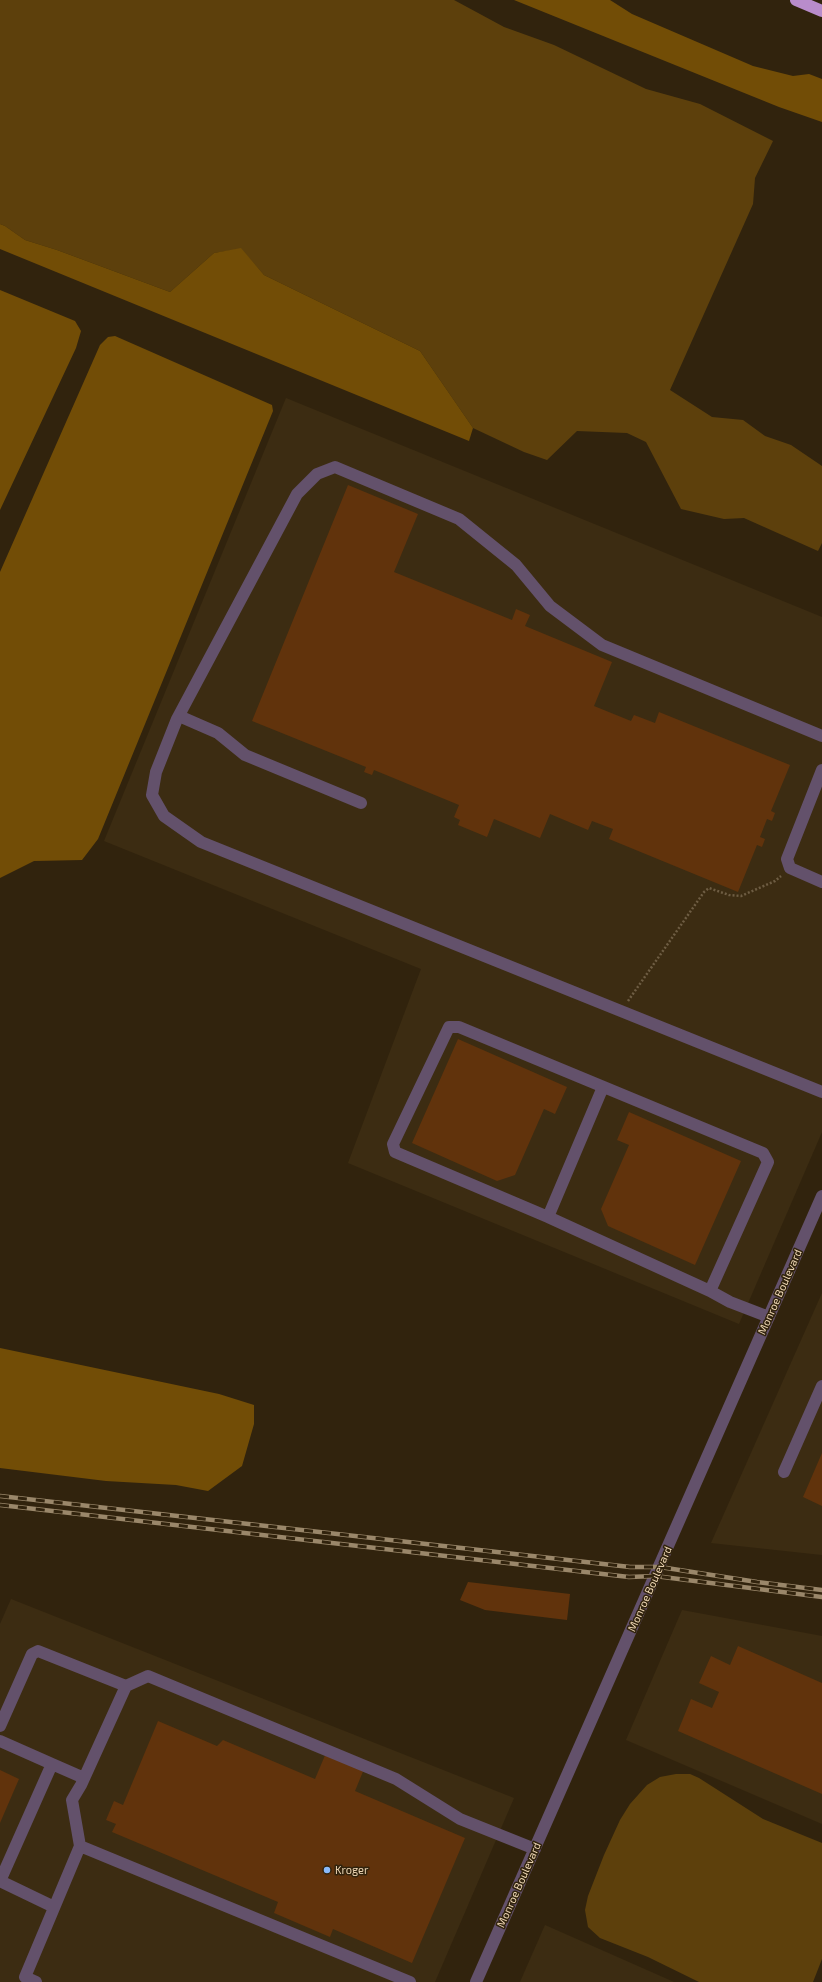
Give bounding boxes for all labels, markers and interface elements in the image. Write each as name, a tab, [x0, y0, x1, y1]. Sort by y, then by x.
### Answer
street label: Monroe Boulevard	[755, 1247, 805, 1337]
street label: Monroe Boulevard	[625, 1544, 675, 1634]
street label: Monroe Boulevard	[494, 1840, 544, 1930]
place label: Kroger	[335, 1863, 368, 1877]
marker: Kroger	[322, 1865, 332, 1875]

